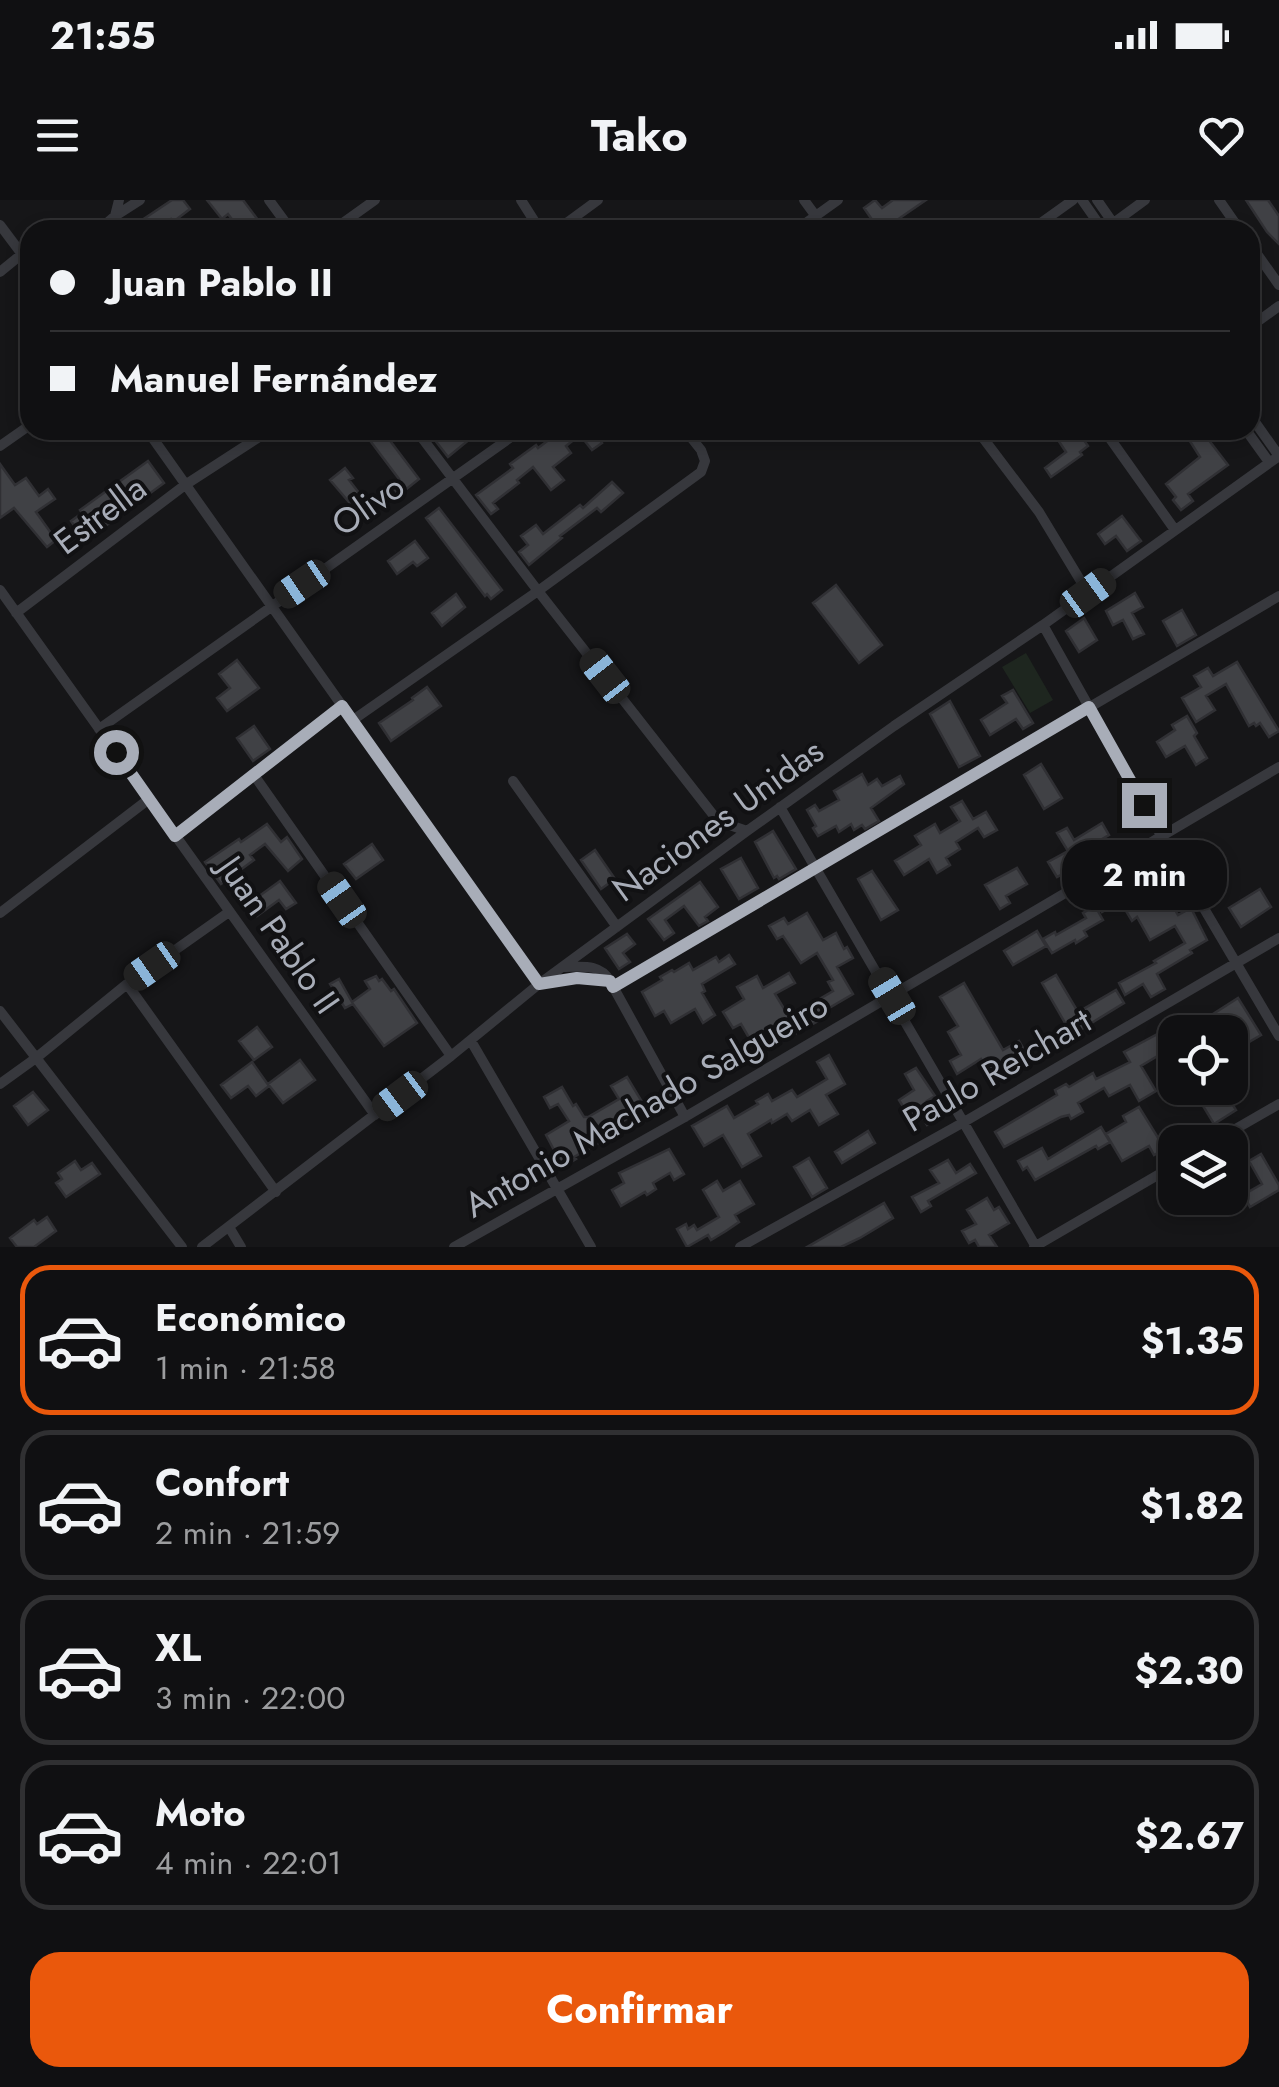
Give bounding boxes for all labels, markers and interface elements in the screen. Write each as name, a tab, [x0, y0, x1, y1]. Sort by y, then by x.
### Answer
text: 21:55	[50, 8, 156, 63]
text: Tako	[591, 103, 688, 168]
icon: menu	[30, 108, 85, 163]
icon: heart	[1194, 108, 1249, 163]
text: Juan Pablo II	[110, 255, 333, 310]
text: Manuel Fernández	[110, 351, 438, 406]
street label: Olivo	[321, 462, 415, 548]
street label: Estrella	[43, 464, 157, 566]
car	[269, 555, 335, 613]
car	[1055, 563, 1121, 623]
car	[575, 643, 635, 709]
street label: Naciones Unidas	[602, 726, 834, 914]
route start	[94, 730, 139, 775]
route end	[1122, 783, 1167, 828]
callout: 2 min	[1062, 840, 1226, 910]
street label: Juan Pablo II	[204, 843, 352, 1024]
text: 2 min	[1102, 852, 1187, 898]
car	[313, 867, 371, 933]
car	[119, 937, 185, 995]
car	[864, 963, 920, 1029]
street label: Antonio Machado Salgueiro	[455, 980, 837, 1230]
street label: Paulo Reichart	[894, 996, 1101, 1144]
map controls	[1158, 1015, 1248, 1215]
button: locate	[1158, 1015, 1248, 1105]
car	[367, 1066, 433, 1126]
button: layers	[1158, 1125, 1248, 1215]
text: Económico	[155, 1290, 346, 1345]
icon: car	[35, 1295, 125, 1385]
text: $1.35	[1141, 1313, 1244, 1368]
text: 1 min · 21:58	[155, 1345, 336, 1391]
text: Confort	[155, 1455, 289, 1510]
icon: car	[35, 1460, 125, 1550]
text: $1.82	[1140, 1478, 1244, 1533]
text: 2 min · 21:59	[155, 1510, 340, 1556]
text: XL	[155, 1620, 201, 1675]
icon: car	[35, 1625, 125, 1715]
text: $2.30	[1134, 1643, 1244, 1698]
text: 3 min · 22:00	[155, 1675, 345, 1721]
text: Moto	[155, 1785, 246, 1840]
icon: car	[35, 1790, 125, 1880]
text: $2.67	[1135, 1808, 1244, 1863]
text: 4 min · 22:01	[155, 1840, 342, 1886]
button: Confirmar	[30, 1952, 1249, 2067]

